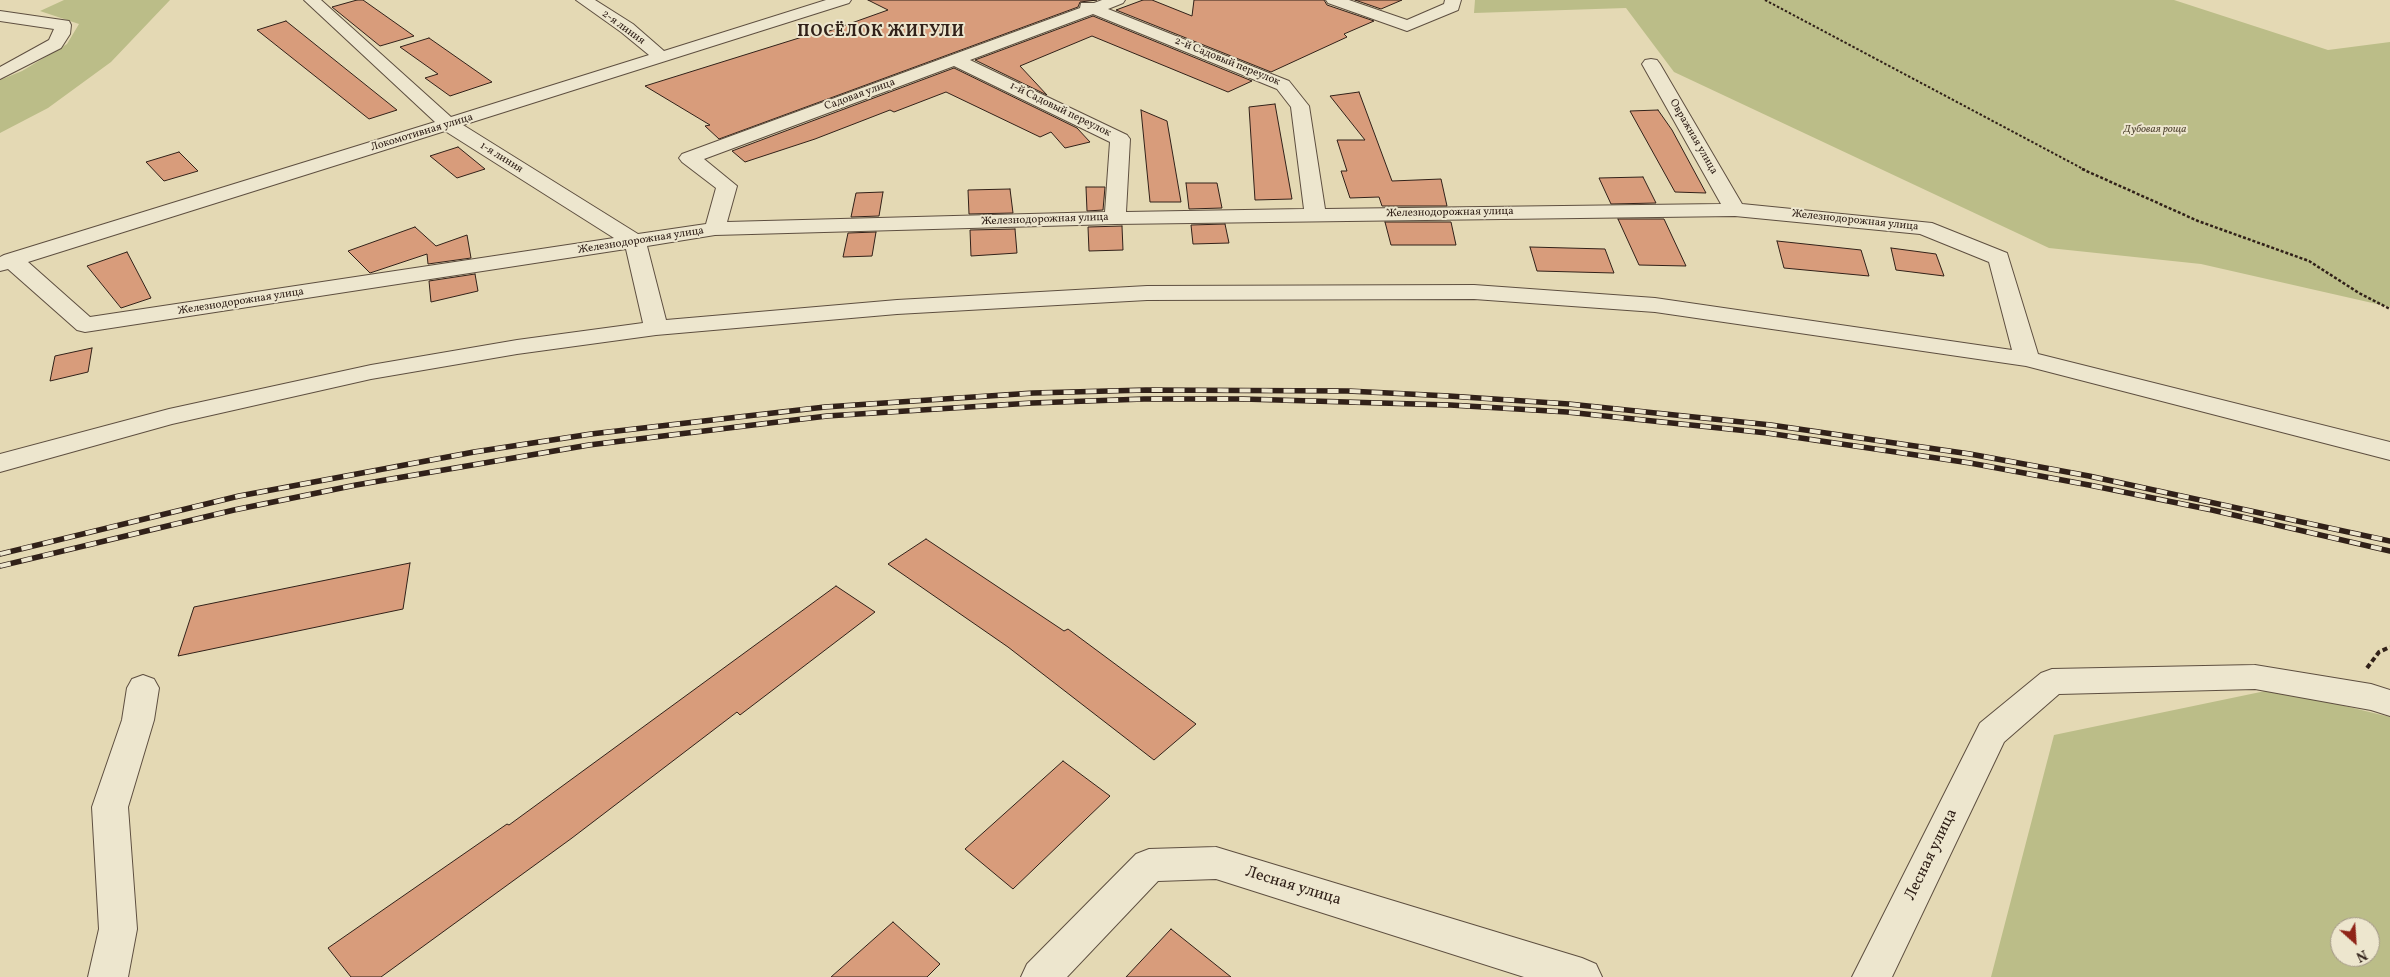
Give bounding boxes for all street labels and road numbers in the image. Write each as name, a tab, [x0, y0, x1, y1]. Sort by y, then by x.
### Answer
street label: 2-я линия	[599, 8, 647, 48]
street label: 2-й Садовый переулок	[1172, 35, 1282, 89]
street label: Садовая улица	[823, 76, 897, 114]
street label: 1-й Садовый переулок	[1007, 80, 1113, 140]
street label: Овражная улица	[1666, 97, 1720, 177]
street label: Локомотивная улица	[369, 111, 475, 155]
street label: 1-я линия	[477, 140, 525, 176]
street label: Железнодорожная улица	[1386, 205, 1514, 221]
street label: Железнодорожная улица	[1791, 208, 1919, 234]
street label: Железнодорожная улица	[981, 211, 1109, 229]
street label: Железнодорожная улица	[577, 225, 705, 257]
street label: Железнодорожная улица	[177, 286, 305, 318]
street label: Лесная улица	[1902, 806, 1962, 904]
street label: Лесная улица	[1243, 863, 1343, 911]

